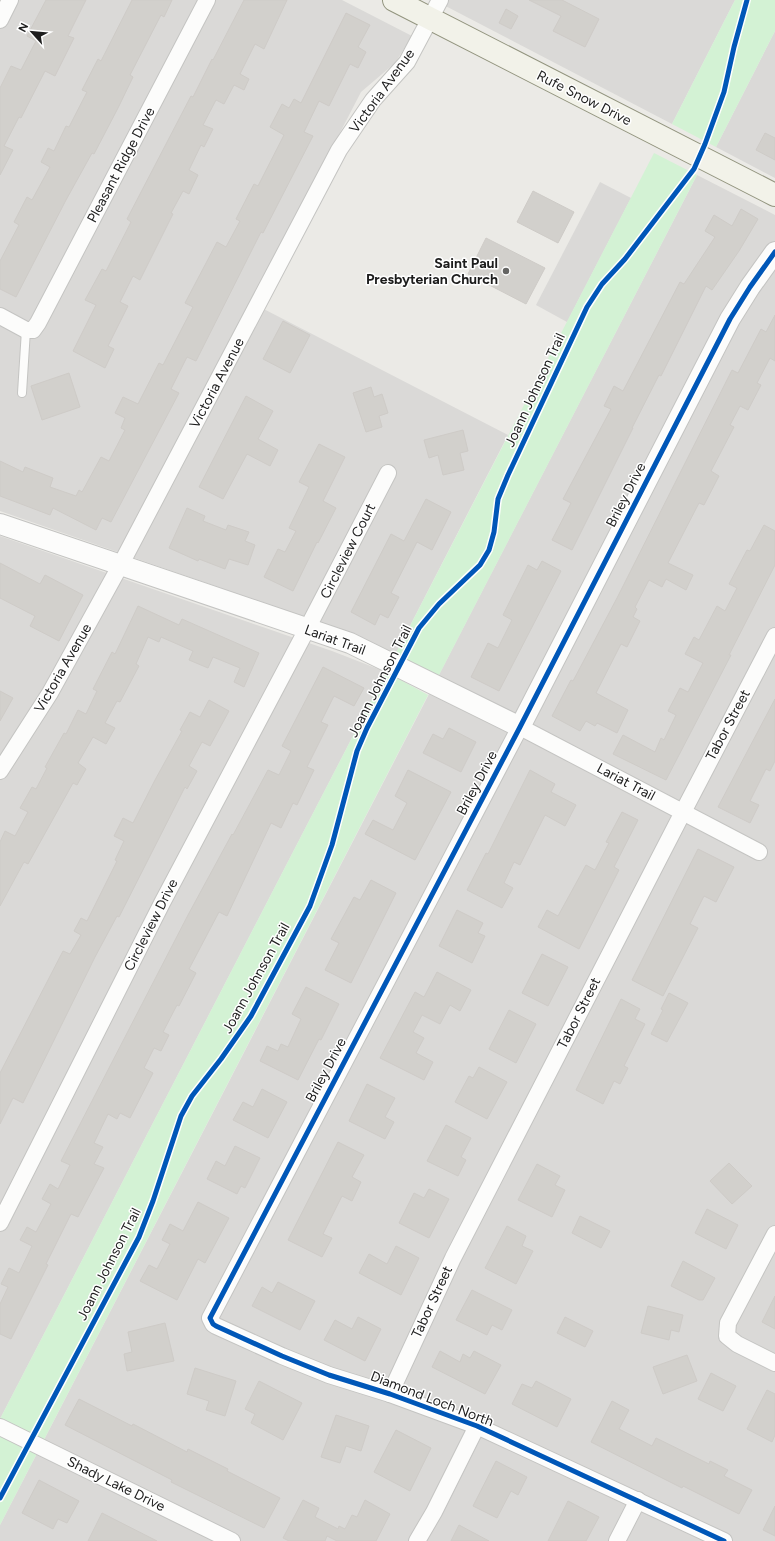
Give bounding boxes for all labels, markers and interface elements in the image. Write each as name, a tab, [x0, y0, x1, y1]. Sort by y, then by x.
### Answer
north arrow	[12, 12, 52, 52]
text: N	[16, 21, 31, 34]
street label: Victoria Avenue	[346, 45, 418, 136]
street label: Rufe Snow Drive	[534, 67, 634, 129]
street label: Pleasant Ridge Drive	[83, 104, 159, 226]
place label: Saint Paul Presbyterian Church	[366, 255, 498, 288]
marker: Saint Paul Presbyterian Church	[501, 266, 511, 276]
street label: Joann Johnson Trail	[501, 330, 569, 450]
street label: Victoria Avenue	[186, 335, 248, 431]
street label: Briley Drive	[602, 460, 650, 530]
street label: Circleview Court	[317, 501, 379, 601]
street label: Victoria Avenue	[31, 620, 95, 715]
street label: Lariat Trail	[302, 621, 368, 659]
street label: Joann Johnson Trail	[344, 622, 416, 740]
street label: Tabor Street	[702, 687, 754, 763]
street label: Briley Drive	[453, 748, 501, 818]
street label: Lariat Trail	[594, 760, 658, 804]
street label: Circleview Drive	[121, 876, 182, 974]
street label: Joann Johnson Trail	[219, 920, 293, 1036]
street label: Tabor Street	[554, 975, 604, 1051]
street label: Briley Drive	[302, 1035, 350, 1105]
street label: Joann Johnson Trail	[73, 1205, 145, 1323]
street label: Tabor Street	[408, 1263, 456, 1341]
street label: Diamond Loch North	[368, 1368, 496, 1430]
street label: Shady Lake Drive	[64, 1453, 168, 1515]

